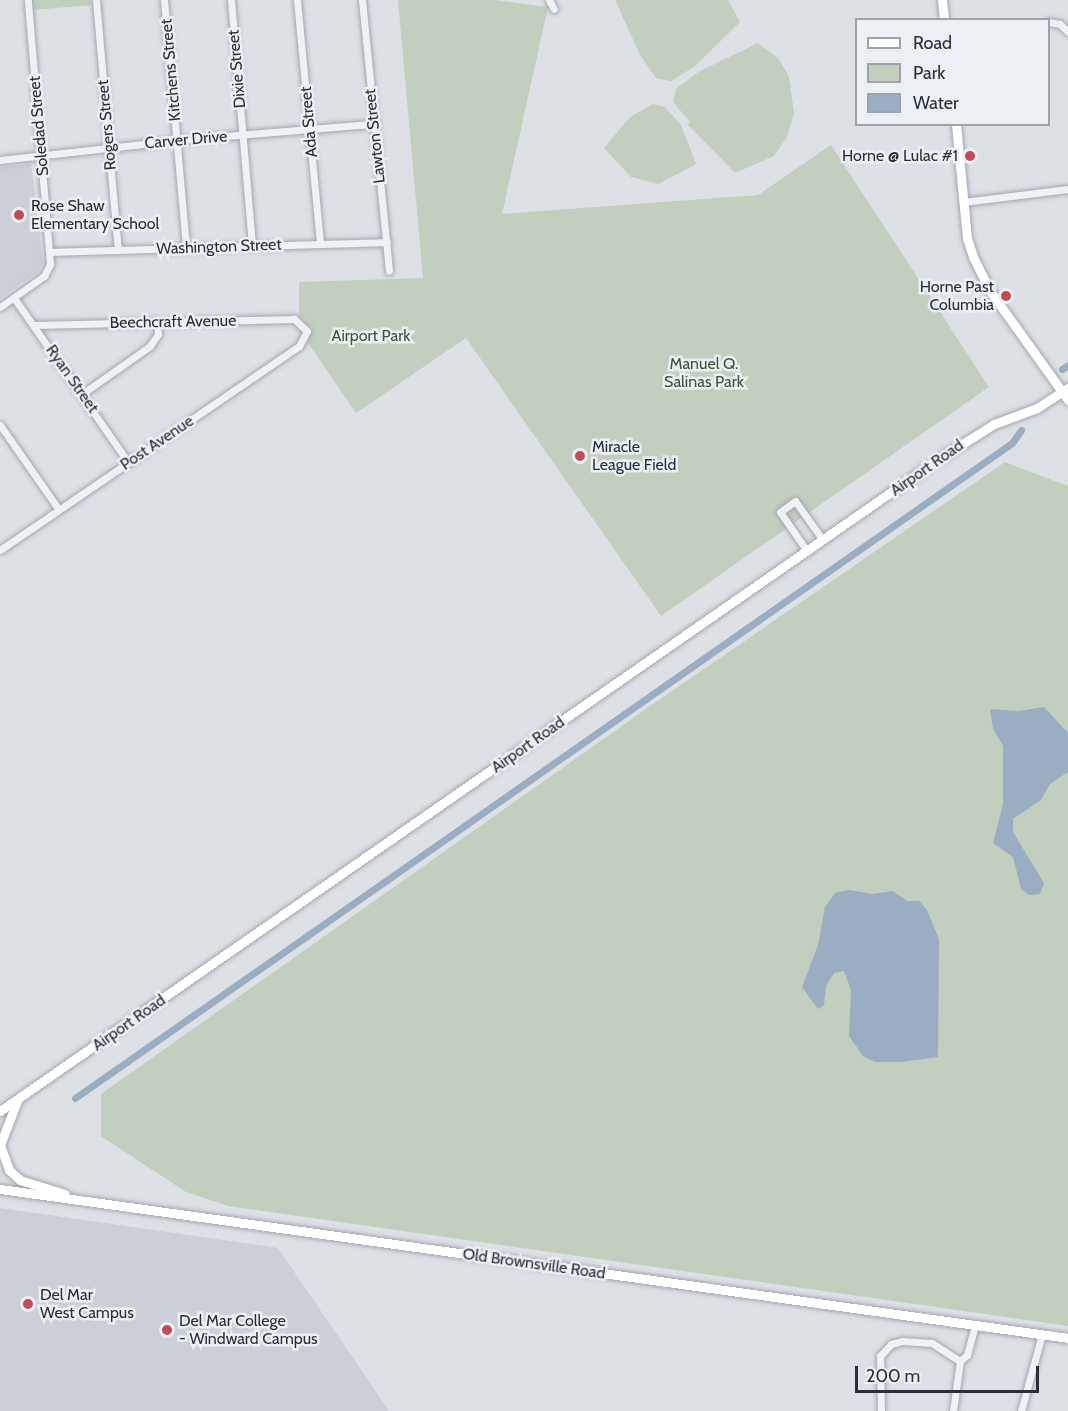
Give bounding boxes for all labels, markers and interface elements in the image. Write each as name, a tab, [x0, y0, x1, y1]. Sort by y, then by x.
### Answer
street label: Kitchens Street	[157, 18, 185, 122]
legend	[855, 18, 1050, 126]
street label: Dixie Street	[224, 29, 250, 109]
text: Road	[913, 32, 952, 54]
text: Park	[913, 62, 945, 84]
street label: Soledad Street	[25, 75, 53, 177]
street label: Rogers Street	[93, 79, 121, 171]
street label: Ada Street	[296, 86, 322, 158]
street label: Lawton Street	[360, 88, 390, 184]
text: Water	[913, 92, 959, 114]
street label: Carver Drive	[144, 127, 228, 153]
place label: Horne @ Lulac #1	[842, 146, 958, 166]
marker: Horne @ Lulac #1	[963, 149, 977, 163]
place label: Rose Shaw Elementary School	[31, 196, 159, 234]
marker: Rose Shaw Elementary School	[12, 208, 26, 222]
street label: Washington Street	[156, 235, 282, 259]
place label: Horne Past Columbia	[920, 277, 994, 315]
marker: Horne Past Columbia	[999, 289, 1013, 303]
street label: Beechcraft Avenue	[109, 311, 237, 333]
park label: Airport Park	[332, 326, 410, 346]
street label: Ryan Street	[42, 341, 102, 417]
park label: Manuel Q. Salinas Park	[664, 354, 744, 392]
street label: Post Avenue	[117, 412, 197, 474]
street label: Airport Road	[887, 436, 967, 500]
place label: Miracle League Field	[592, 437, 676, 475]
marker: Miracle League Field	[573, 449, 587, 463]
street label: Airport Road	[488, 713, 568, 777]
street label: Airport Road	[89, 991, 169, 1055]
street label: Old Brownsville Road	[461, 1244, 607, 1284]
place label: Del Mar West Campus	[40, 1285, 134, 1323]
marker: Del Mar West Campus	[21, 1297, 35, 1311]
place label: Del Mar College - Windward Campus	[179, 1311, 318, 1349]
marker: Del Mar College - Windward Campus	[160, 1323, 174, 1337]
scale bar	[858, 1354, 1042, 1392]
text: 200 m	[866, 1365, 920, 1387]

